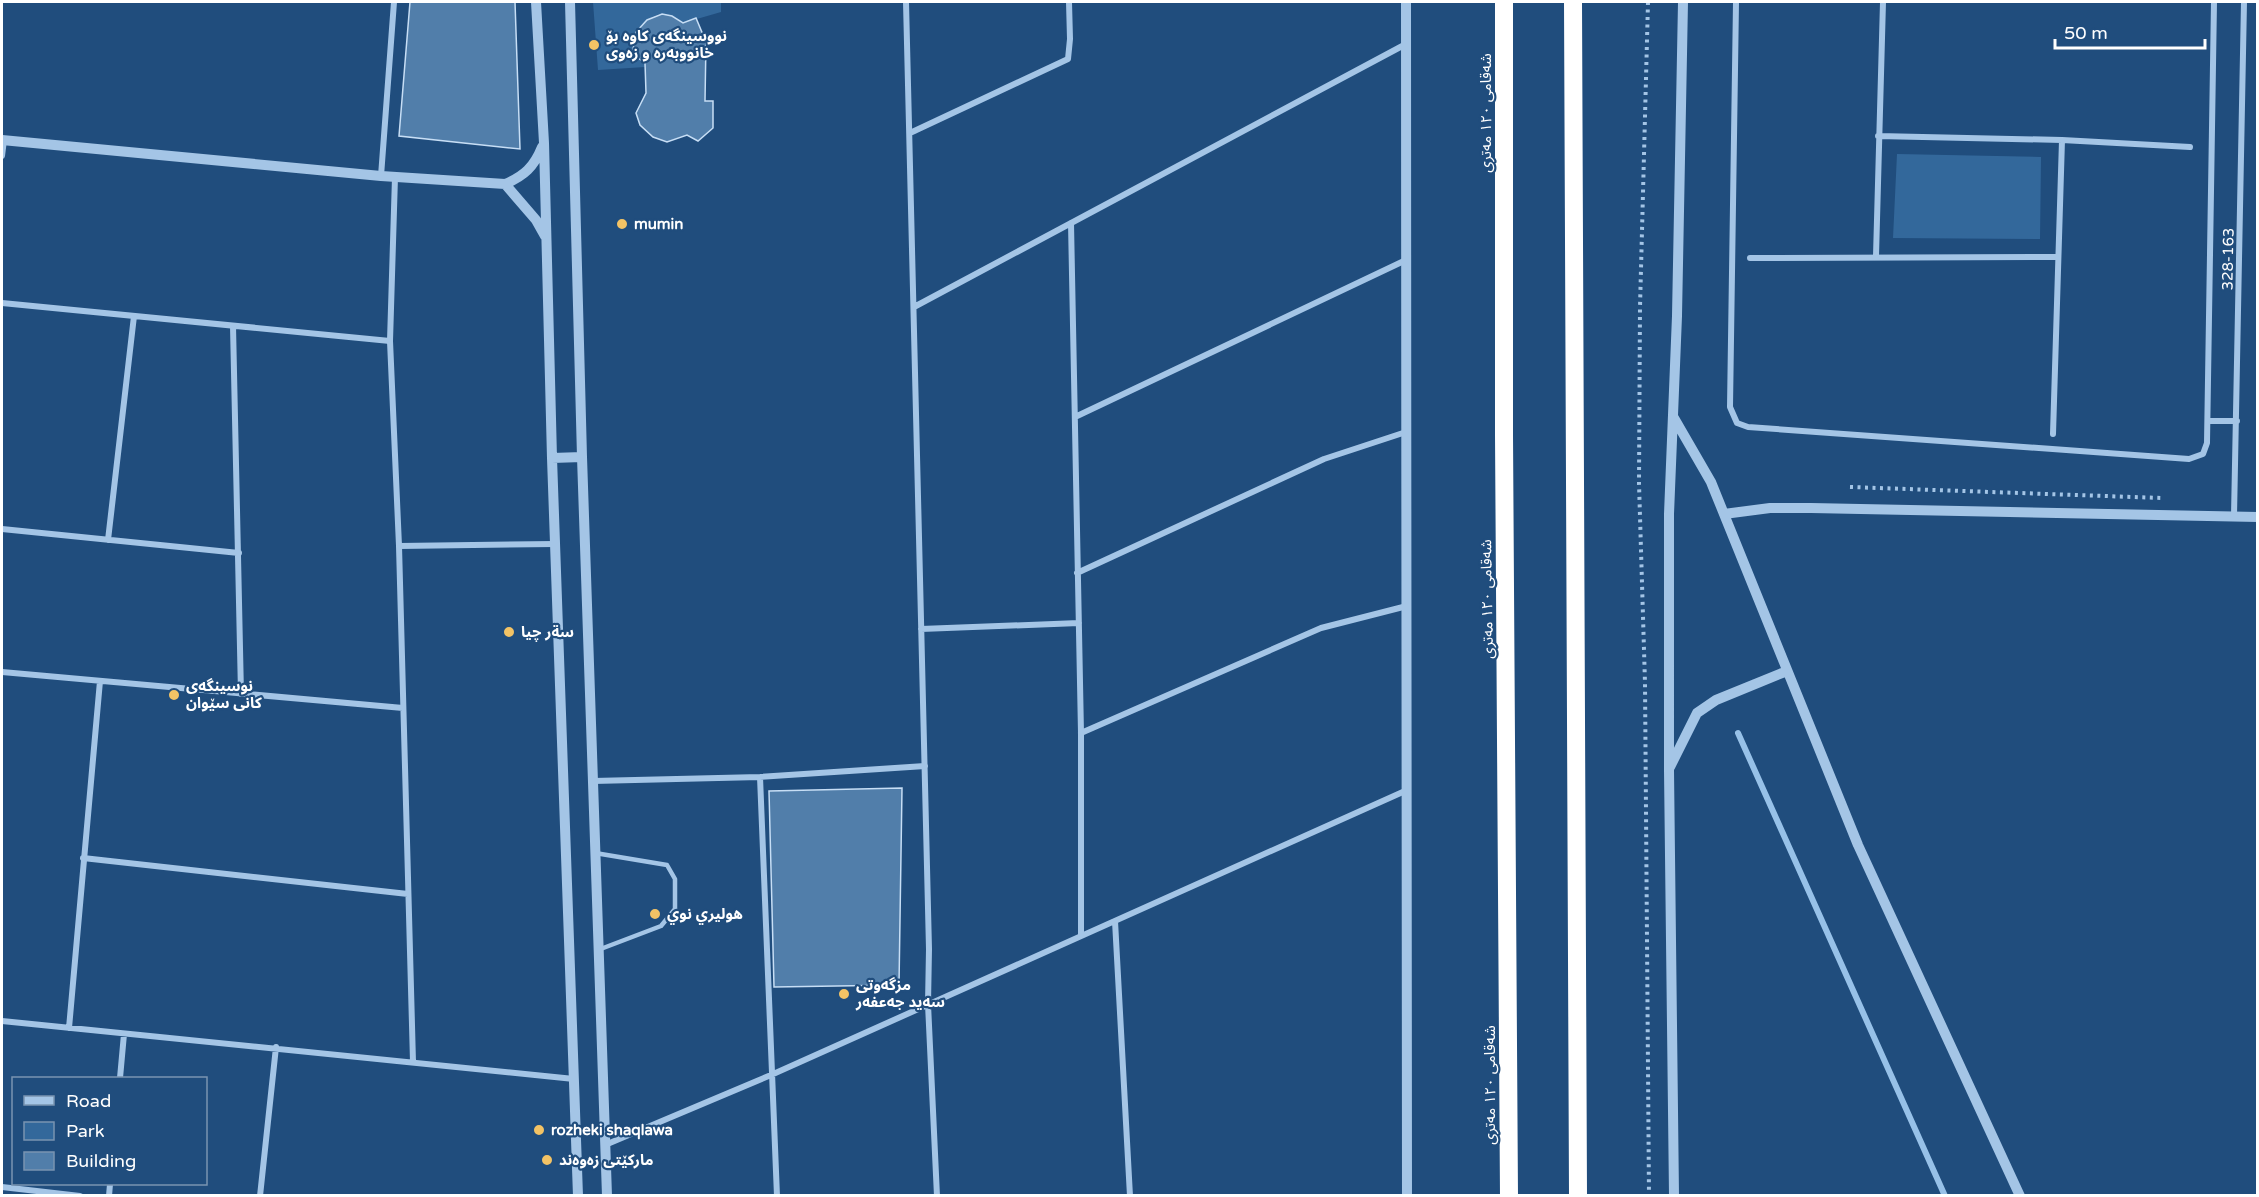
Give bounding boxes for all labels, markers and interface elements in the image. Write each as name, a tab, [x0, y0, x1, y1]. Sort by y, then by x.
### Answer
scale bar	[2055, 12, 2205, 50]
text: 50 m	[2064, 22, 2108, 44]
place label: نووسینگەی کاوە بۆ خانووبەرە و زەوی	[606, 27, 727, 62]
marker: نووسینگەی کاوە بۆ خانووبەرە و زەوی	[587, 38, 601, 52]
street label: شەقامی ١٢٠ مەتری	[1477, 53, 1495, 173]
place label: mumin	[634, 215, 684, 233]
marker: mumin	[615, 217, 629, 231]
street label: 328-163	[2218, 228, 2238, 290]
street label: شەقامی ١٢٠ مەتری	[1477, 539, 1497, 659]
place label: سةر چيا	[521, 623, 574, 642]
marker: سةر چيا	[502, 625, 516, 639]
place label: نوسینگەی کانی سێوان	[186, 677, 262, 712]
marker: نوسینگەی کانی سێوان	[167, 688, 181, 702]
place label: هوليري نوي	[667, 905, 743, 925]
marker: هوليري نوي	[648, 907, 662, 921]
place label: مزگەوتی سەید جەعفەر	[855, 976, 945, 1011]
marker: مزگەوتی سەید جەعفەر	[837, 987, 851, 1001]
street label: شەقامی ١٢٠ مەتری	[1481, 1025, 1499, 1145]
legend	[12, 1077, 207, 1185]
text: Road	[66, 1090, 111, 1112]
text: Park	[66, 1120, 105, 1142]
place label: rozheki shaqlawa	[551, 1121, 673, 1140]
marker: rozheki shaqlawa	[532, 1123, 546, 1137]
text: Building	[66, 1150, 136, 1172]
place label: مارکێتی زەوەند	[559, 1151, 653, 1169]
marker: مارکێتی زەوەند	[540, 1153, 554, 1167]

